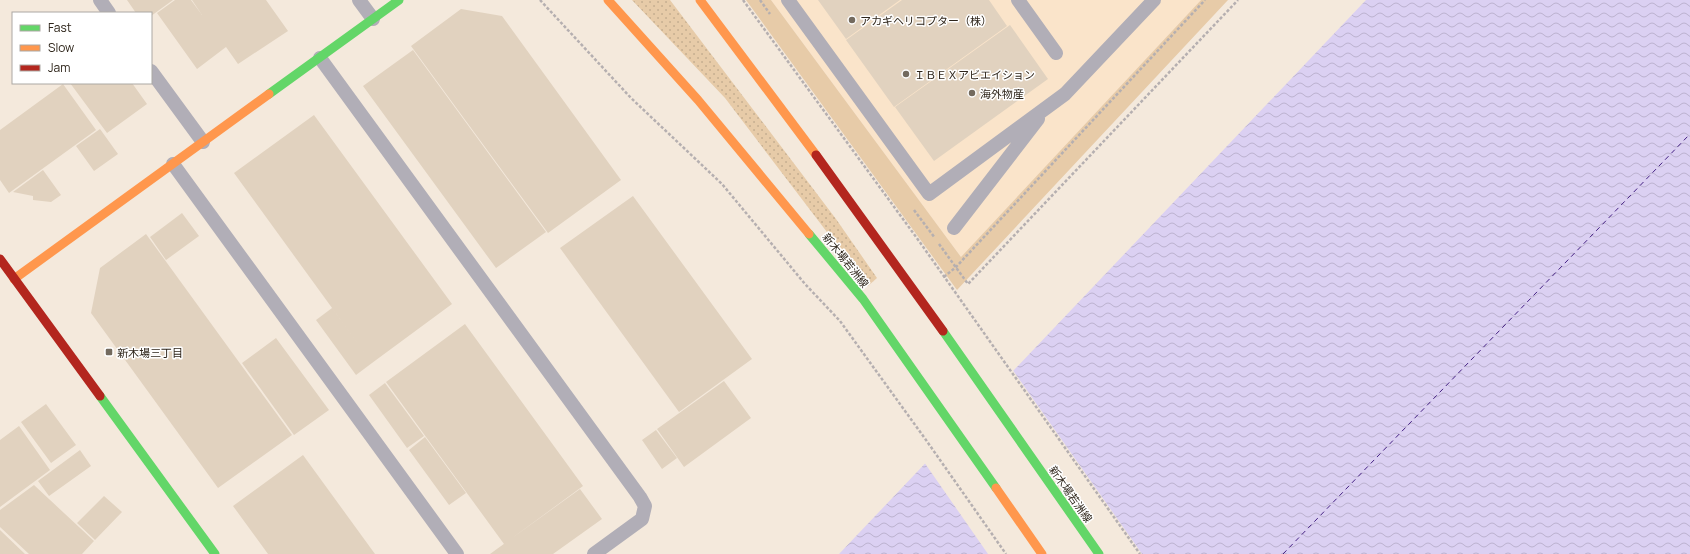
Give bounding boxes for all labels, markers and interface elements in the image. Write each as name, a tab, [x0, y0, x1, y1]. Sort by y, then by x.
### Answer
legend	[12, 12, 152, 84]
place label: アカギヘリコプター（株）	[860, 13, 992, 28]
marker: アカギヘリコプター（株）	[847, 15, 857, 25]
text: Fast	[48, 19, 72, 36]
text: Slow	[48, 39, 74, 56]
text: Jam	[48, 59, 70, 76]
place label: ＩＢＥＸアビエイション	[914, 67, 1035, 82]
marker: ＩＢＥＸアビエイション	[901, 69, 911, 79]
place label: 海外物産	[980, 86, 1024, 101]
marker: 海外物産	[967, 88, 977, 98]
street label: 新木場若洲線	[819, 230, 873, 290]
place label: 新木場三丁目	[117, 345, 183, 360]
marker: 新木場三丁目	[104, 347, 114, 357]
street label: 新木場若洲線	[1046, 463, 1096, 525]

